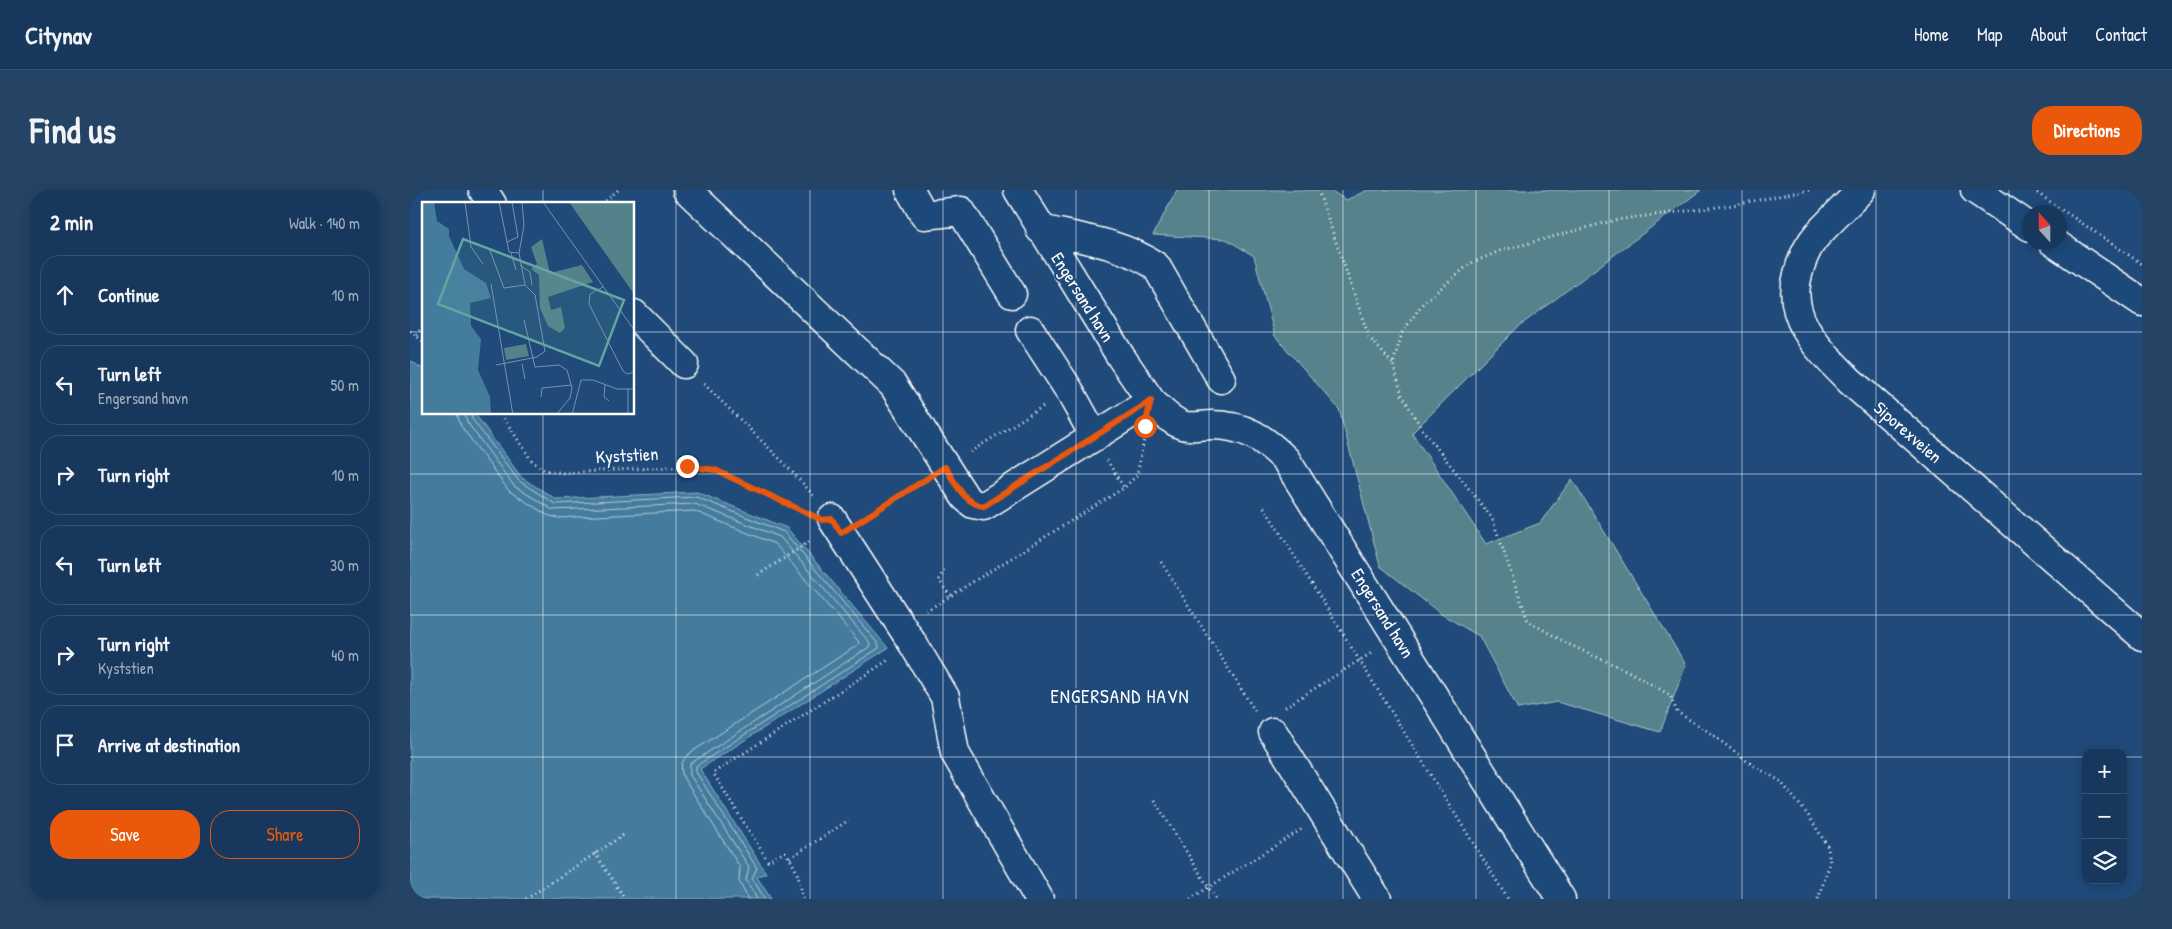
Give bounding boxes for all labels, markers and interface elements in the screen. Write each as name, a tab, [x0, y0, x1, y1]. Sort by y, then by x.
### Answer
text: Citynav	[25, 19, 92, 51]
text: Home	[1914, 22, 1949, 47]
text: Map	[1977, 22, 2002, 47]
text: About	[2030, 22, 2067, 47]
text: Contact	[2095, 22, 2147, 47]
button: Directions	[2032, 106, 2142, 155]
text: Find us	[30, 107, 116, 154]
inset map	[422, 202, 635, 415]
north arrow	[2022, 205, 2067, 250]
text: 2 min	[50, 208, 93, 237]
text: Walk · 140 m	[289, 212, 360, 234]
street label: Engersand havn	[1046, 247, 1120, 347]
icon: ahead	[51, 281, 79, 309]
text: Continue	[98, 282, 159, 308]
text: 10 m	[331, 284, 359, 306]
text: Turn left	[98, 361, 161, 387]
icon: left	[51, 371, 79, 399]
text: 50 m	[331, 374, 359, 396]
text: Engersand havn	[98, 387, 188, 409]
street label: Siporexveien	[1868, 395, 1948, 469]
route start	[1134, 415, 1157, 438]
street label: Kyststien	[595, 441, 659, 469]
route end	[676, 455, 699, 478]
icon: right	[51, 461, 79, 489]
text: Turn right	[98, 462, 169, 488]
text: 10 m	[331, 464, 359, 486]
icon: left	[51, 551, 79, 579]
text: Turn left	[98, 552, 161, 578]
text: 30 m	[330, 554, 359, 576]
street label: Engersand havn	[1346, 563, 1420, 663]
text: Turn right	[98, 631, 169, 657]
icon: right	[51, 641, 79, 669]
text: 40 m	[331, 644, 359, 666]
text: Kyststien	[98, 657, 154, 679]
district label: ENGERSAND HAVN	[1050, 683, 1190, 709]
icon: arrive	[51, 731, 79, 759]
text: Arrive at destination	[98, 732, 240, 758]
map controls	[2082, 749, 2127, 884]
button: +	[2082, 749, 2127, 794]
button: −	[2082, 794, 2127, 839]
button: Save	[50, 810, 200, 859]
button: Share	[210, 810, 360, 859]
button: layers	[2082, 839, 2127, 884]

